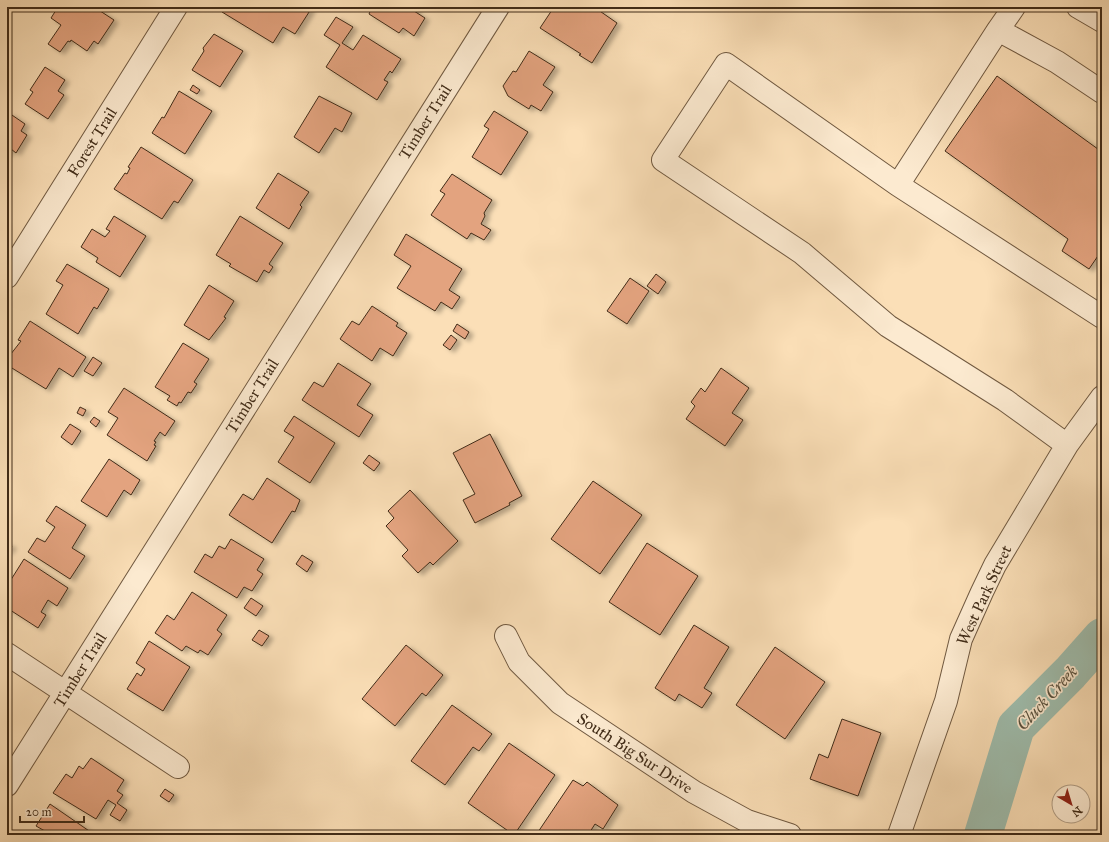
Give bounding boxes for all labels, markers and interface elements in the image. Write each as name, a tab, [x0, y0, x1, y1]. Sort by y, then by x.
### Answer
street label: Timber Trail	[395, 80, 456, 163]
street label: Forest Trail	[63, 103, 121, 180]
street label: Timber Trail	[222, 354, 283, 437]
street label: West Park Street	[953, 542, 1016, 648]
street label: Timber Trail	[50, 628, 111, 711]
water label: Cluck Creek	[1012, 661, 1082, 735]
street label: South Big Sur Drive	[573, 709, 697, 798]
north arrow	[1051, 784, 1091, 824]
scale bar	[20, 798, 84, 824]
text: N	[1069, 803, 1085, 820]
text: 20 m	[26, 805, 52, 819]

